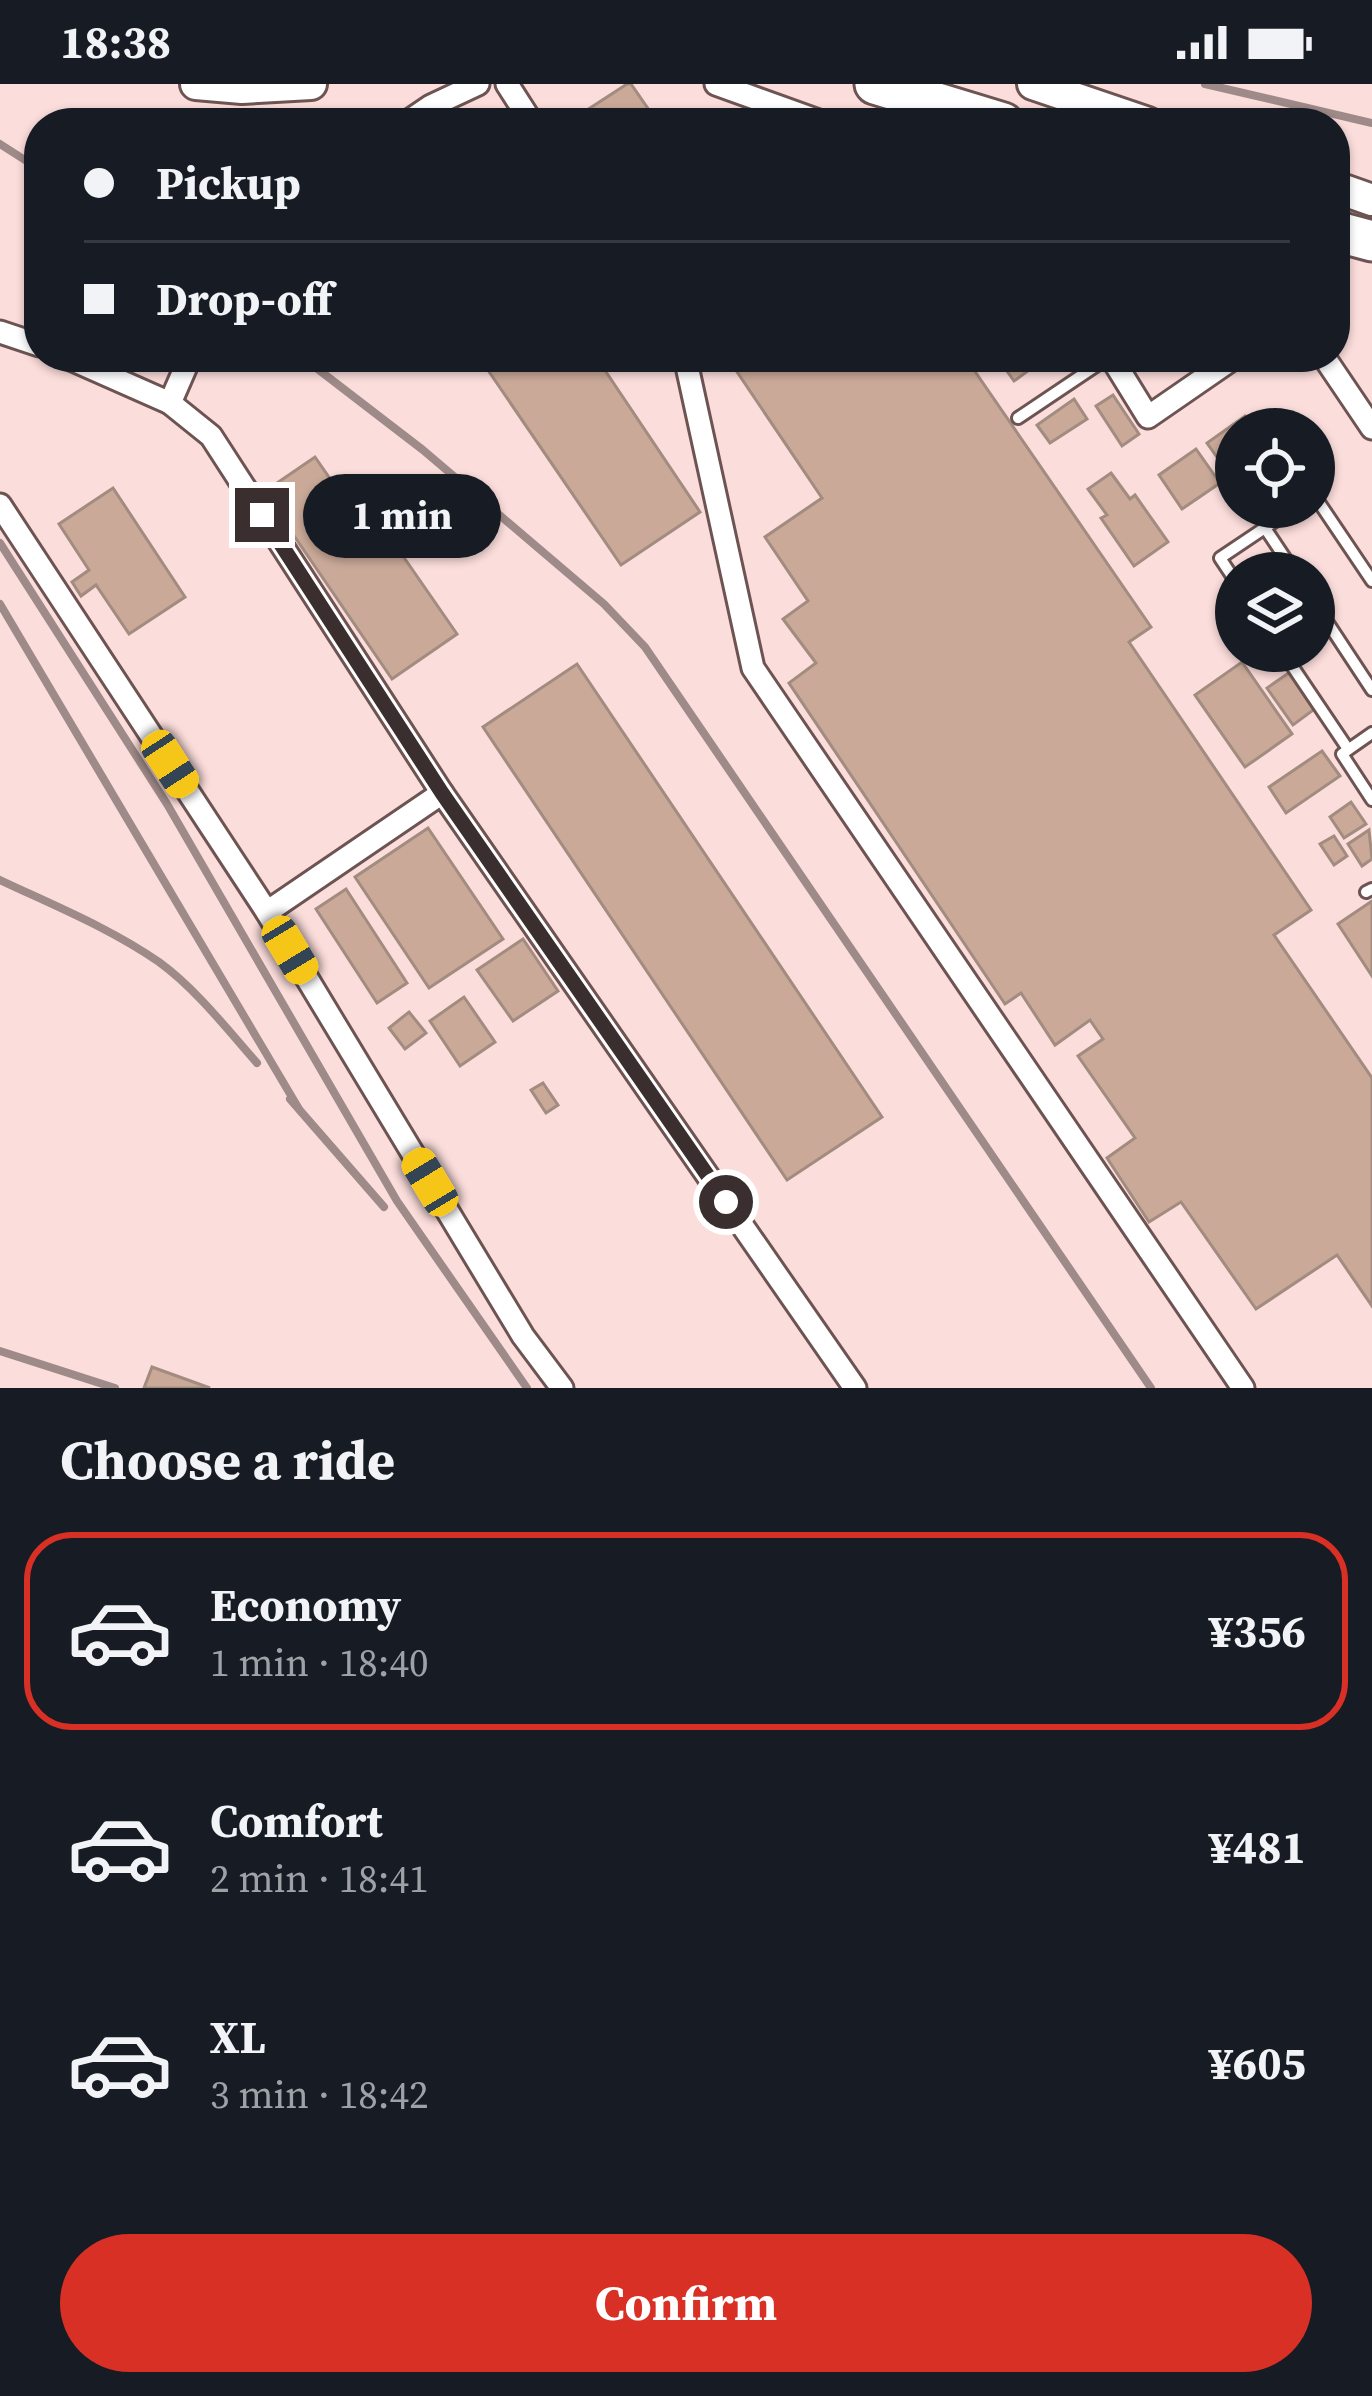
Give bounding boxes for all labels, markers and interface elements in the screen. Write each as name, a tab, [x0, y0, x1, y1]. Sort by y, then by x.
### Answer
text: 18:38	[60, 11, 171, 73]
text: Pickup	[156, 152, 301, 214]
text: Drop-off	[156, 268, 332, 330]
map controls	[1215, 408, 1335, 672]
button: locate	[1215, 408, 1335, 528]
callout: 1 min	[304, 473, 502, 557]
route end	[235, 488, 289, 542]
text: 1 min	[351, 489, 453, 542]
button: layers	[1215, 552, 1335, 672]
car	[135, 724, 205, 804]
car	[256, 910, 324, 990]
car	[396, 1142, 464, 1222]
route start	[699, 1175, 753, 1229]
text: Choose a ride	[60, 1423, 395, 1497]
text: Economy	[210, 1574, 401, 1636]
icon: car	[66, 1577, 174, 1685]
text: ¥356	[1208, 1600, 1306, 1662]
text: 1 min · 18:40	[210, 1636, 429, 1689]
text: Comfort	[210, 1790, 383, 1852]
icon: car	[66, 1793, 174, 1901]
text: ¥481	[1208, 1816, 1306, 1878]
text: 2 min · 18:41	[210, 1852, 429, 1905]
text: XL	[210, 2006, 266, 2068]
icon: car	[66, 2009, 174, 2117]
text: ¥605	[1208, 2032, 1306, 2094]
text: 3 min · 18:42	[210, 2068, 429, 2121]
button: Confirm	[60, 2234, 1312, 2372]

